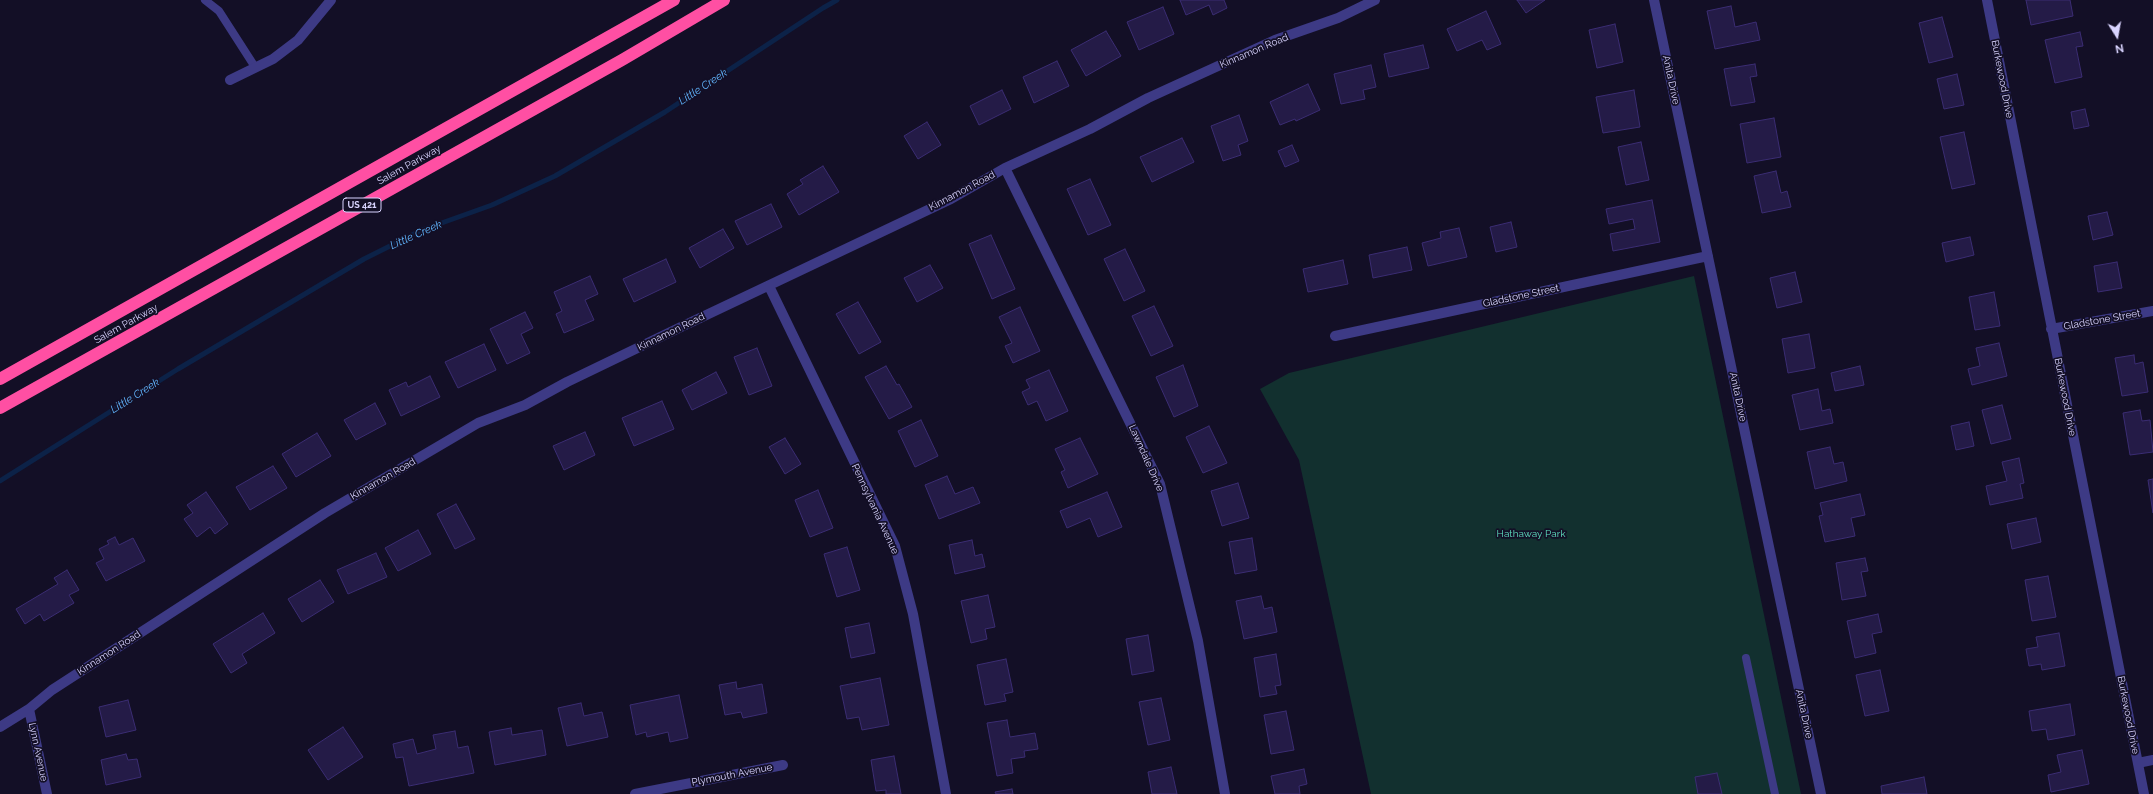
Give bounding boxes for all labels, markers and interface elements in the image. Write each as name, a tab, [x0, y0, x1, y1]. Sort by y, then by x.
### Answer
north arrow	[2097, 16, 2137, 56]
street label: Kinnamon Road	[1218, 31, 1290, 71]
street label: Burkewood Drive	[1989, 39, 2015, 119]
text: N	[2114, 41, 2125, 55]
street label: Anita Drive	[1660, 54, 1682, 106]
water label: Little Creek	[676, 66, 730, 108]
street label: Salem Parkway	[375, 143, 443, 187]
street label: Kinnamon Road	[927, 169, 997, 213]
road number: US 421	[343, 198, 381, 212]
water label: Little Creek	[388, 218, 444, 252]
street label: Gladstone Street	[1482, 282, 1560, 310]
street label: Salem Parkway	[92, 302, 160, 346]
street label: Gladstone Street	[2063, 307, 2141, 333]
street label: Kinnamon Road	[635, 311, 707, 353]
street label: Burkewood Drive	[2052, 357, 2078, 437]
street label: Anita Drive	[1727, 371, 1749, 423]
water label: Little Creek	[108, 376, 162, 416]
street label: Lawndale Drive	[1126, 423, 1166, 493]
street label: Kinnamon Road	[348, 455, 418, 503]
street label: Pennsylvania Avenue	[849, 462, 901, 556]
park label: Hathaway Park	[1497, 528, 1565, 540]
street label: Kinnamon Road	[75, 628, 143, 678]
street label: Burkewood Drive	[2115, 675, 2141, 755]
street label: Anita Drive	[1793, 688, 1815, 740]
street label: Lynn Avenue	[26, 722, 50, 782]
street label: Plymouth Avenue	[691, 761, 773, 789]

